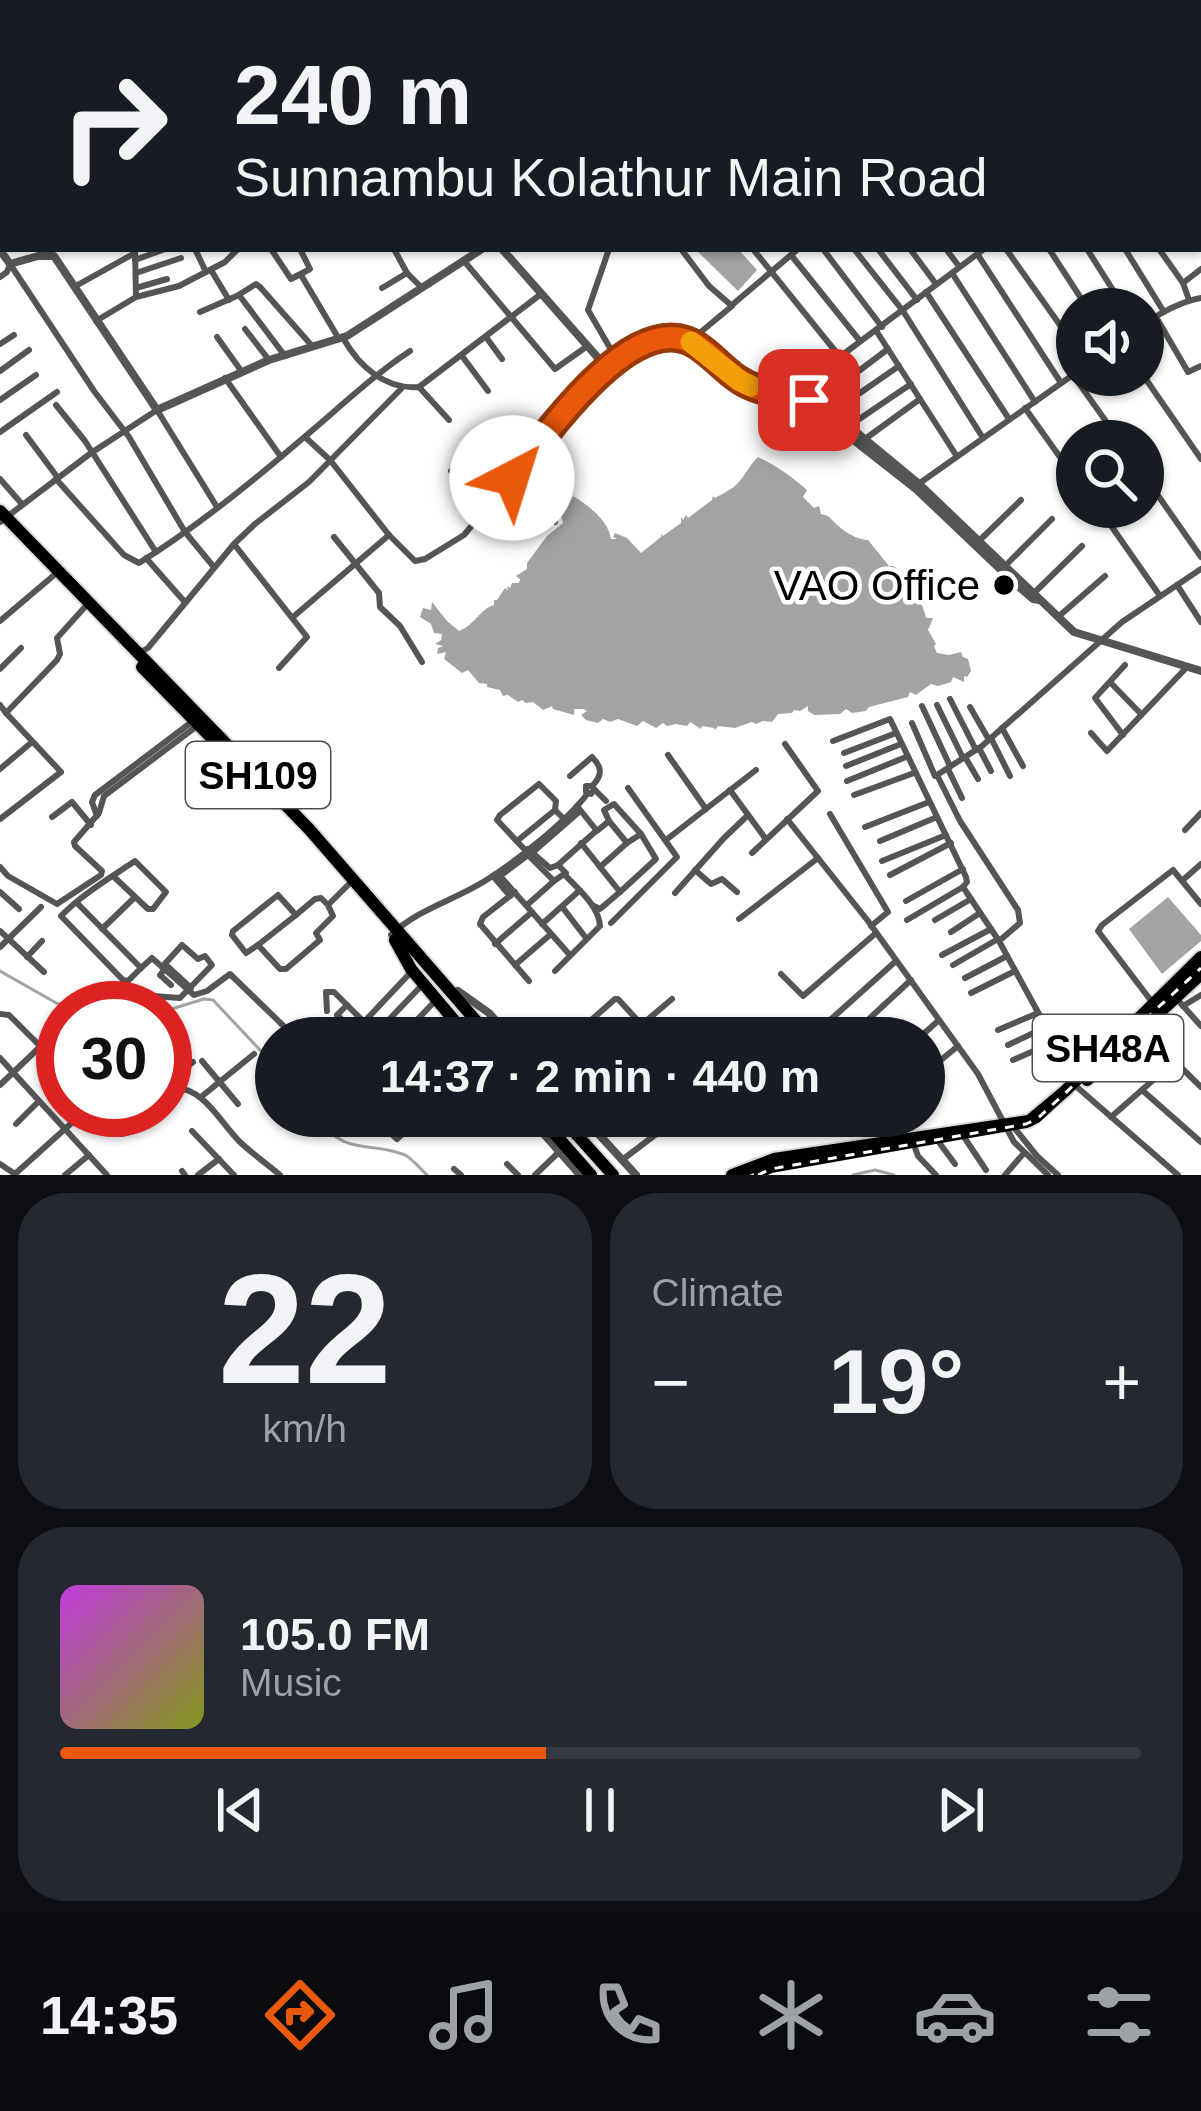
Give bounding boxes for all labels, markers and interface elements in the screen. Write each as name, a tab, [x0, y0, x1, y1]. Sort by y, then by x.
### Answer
icon: right	[36, 48, 192, 204]
text: 240 m	[234, 48, 472, 142]
text: Sunnambu Kolathur Main Road	[234, 147, 987, 207]
map controls	[1056, 288, 1164, 528]
button: sound	[1056, 288, 1164, 396]
pin	[758, 349, 860, 451]
icon: arrive	[776, 367, 842, 433]
position arrow	[449, 415, 575, 541]
button: search	[1056, 420, 1164, 528]
place label: VAO Office	[774, 562, 980, 609]
marker: VAO Office	[991, 572, 1017, 598]
road number: SH109	[186, 742, 330, 808]
speed limit sign: 30	[36, 981, 192, 1137]
road number: SH48A	[1033, 1015, 1183, 1081]
text: 14:37 · 2 min · 440 m	[380, 1051, 820, 1102]
text: 22	[218, 1242, 392, 1416]
text: Climate	[652, 1271, 784, 1314]
text: 19°	[828, 1332, 964, 1432]
text: −	[652, 1345, 690, 1419]
text: +	[1102, 1345, 1141, 1419]
text: km/h	[262, 1407, 347, 1450]
text: 105.0 FM	[240, 1609, 430, 1660]
text: Music	[240, 1661, 342, 1704]
icon: previous	[207, 1777, 273, 1843]
icon: pause	[567, 1777, 633, 1843]
icon: next	[928, 1777, 994, 1843]
icon: directions	[258, 1973, 342, 2057]
icon: music	[422, 1973, 506, 2057]
icon: phone	[586, 1973, 670, 2057]
icon: climate	[749, 1973, 833, 2057]
icon: car	[913, 1973, 997, 2057]
icon: filters	[1077, 1973, 1161, 2057]
text: 14:35	[40, 1985, 178, 2045]

